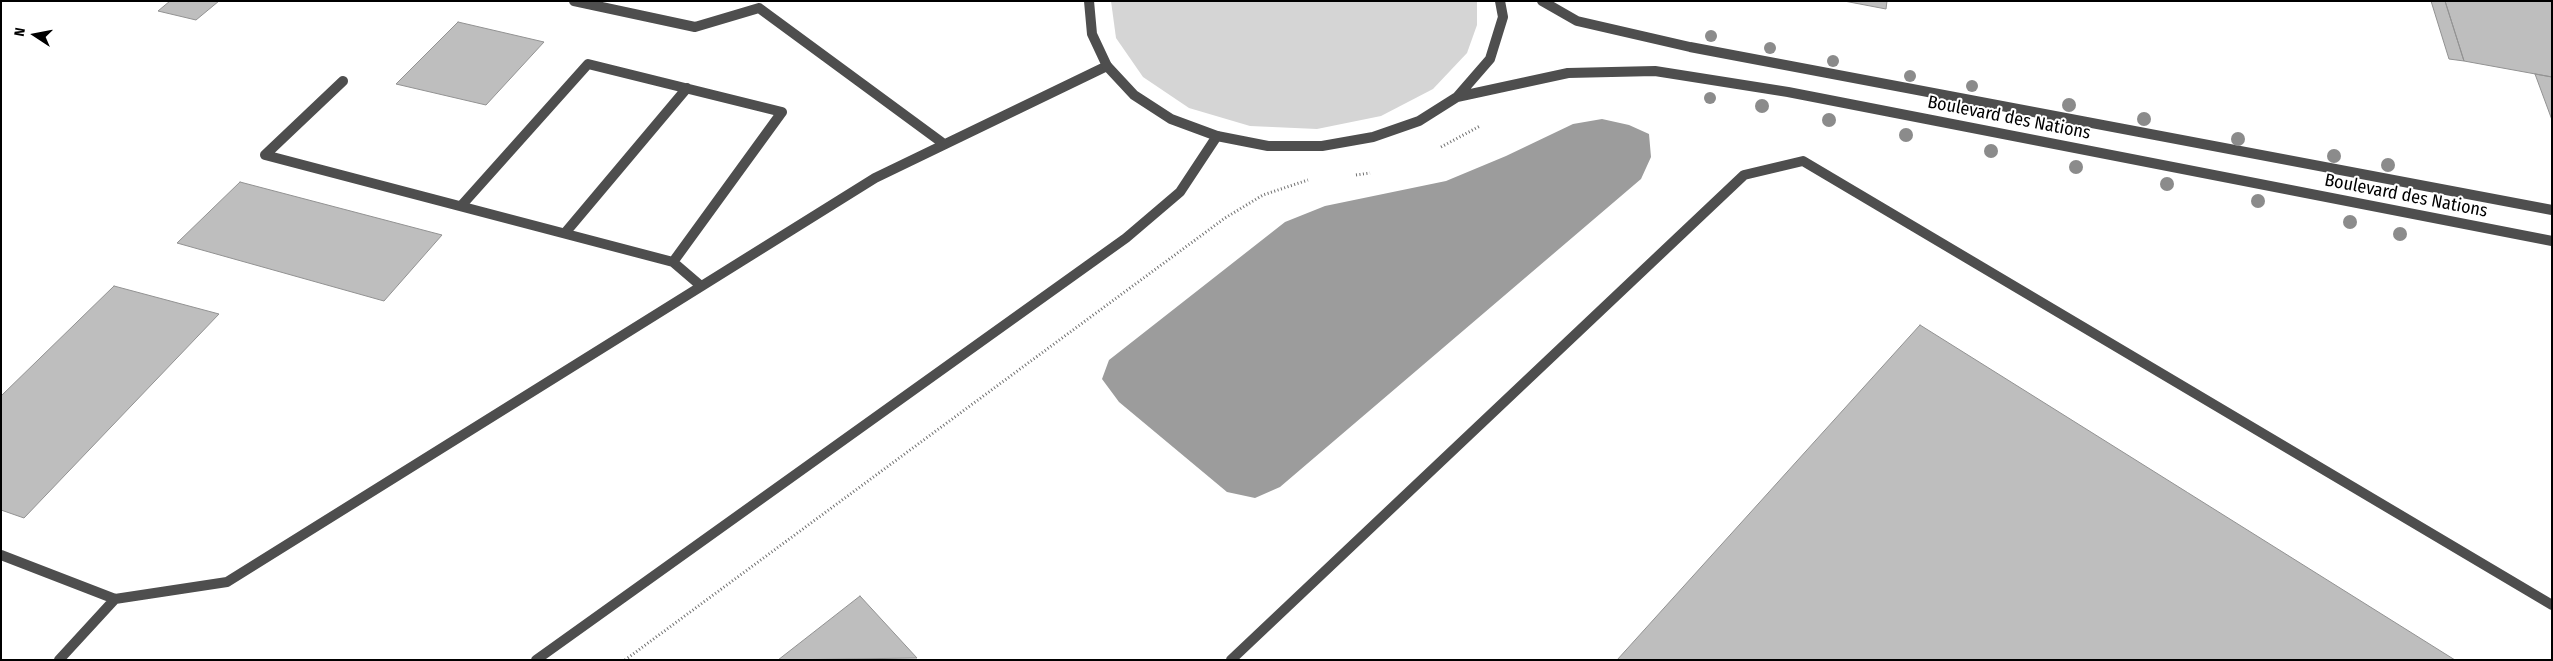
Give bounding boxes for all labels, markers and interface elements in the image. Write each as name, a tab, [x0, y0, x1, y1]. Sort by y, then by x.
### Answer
north arrow	[10, 10, 60, 60]
text: N	[11, 26, 29, 38]
street label: Boulevard des Nations	[1926, 92, 2092, 144]
street label: Boulevard des Nations	[2323, 170, 2489, 222]

